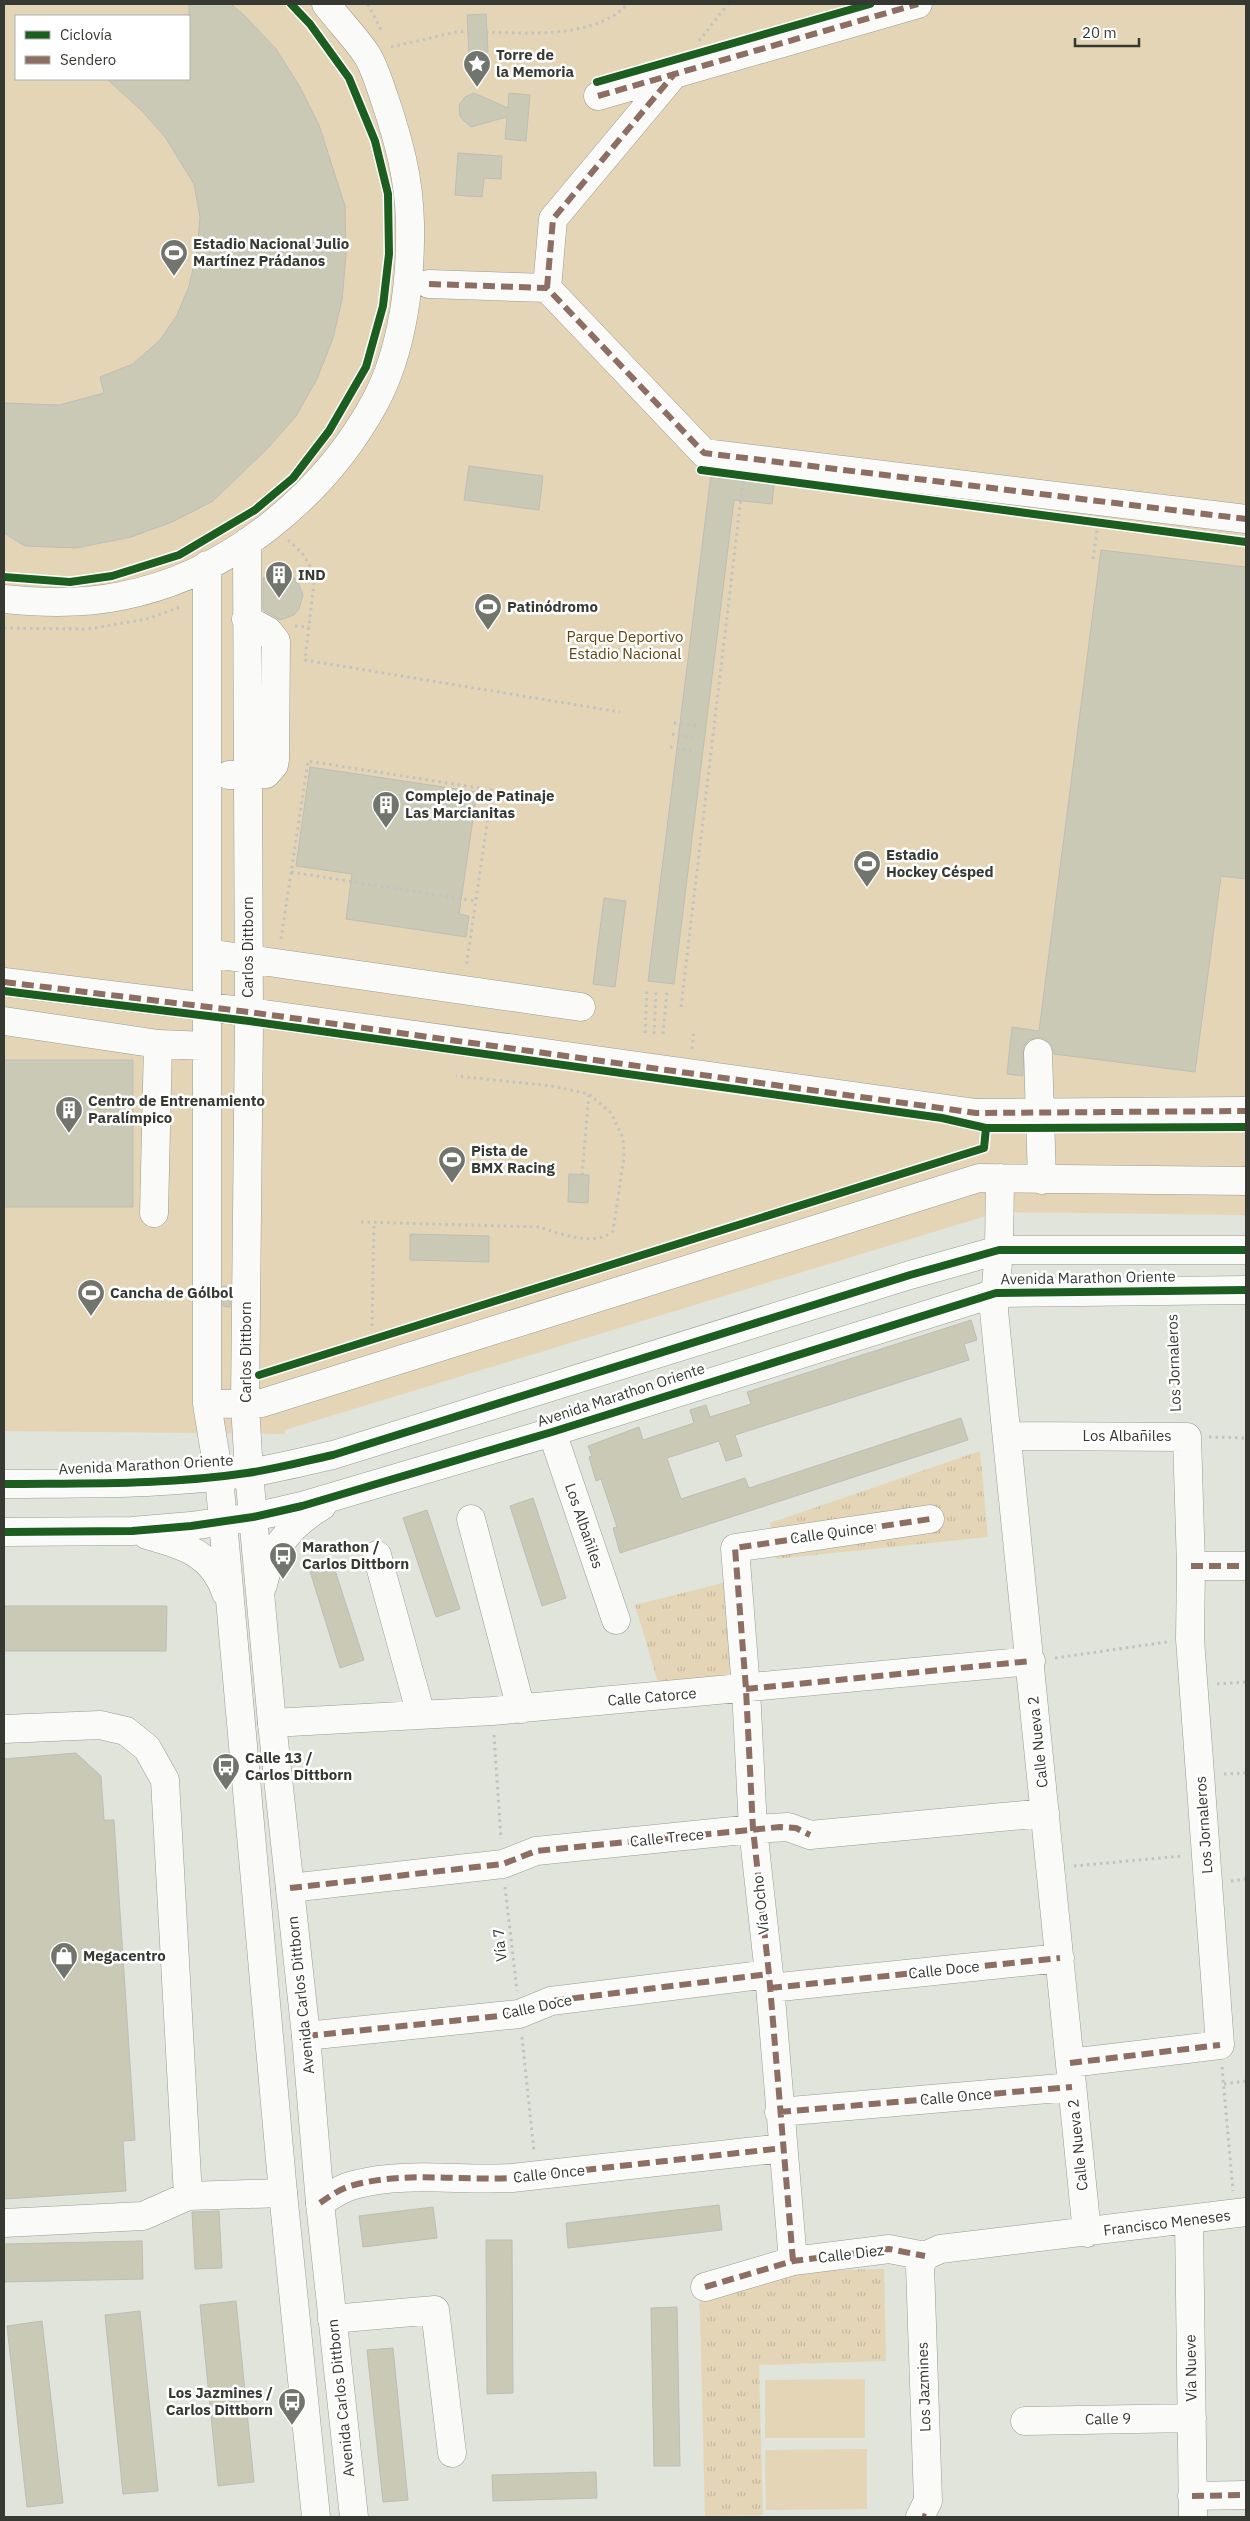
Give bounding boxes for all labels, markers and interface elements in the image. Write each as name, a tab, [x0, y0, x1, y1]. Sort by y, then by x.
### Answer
legend	[15, 15, 190, 80]
scale bar	[1075, 15, 1139, 47]
text: 20 m	[1082, 23, 1117, 42]
text: Ciclovía	[60, 25, 112, 44]
place label: Torre de la Memoria	[496, 45, 575, 81]
place icon: Torre de la Memoria	[462, 49, 492, 88]
text: Sendero	[60, 50, 116, 69]
place label: Estadio Nacional Julio Martínez Prádanos	[193, 234, 349, 270]
sports icon: Estadio Nacional Julio Martínez Prádanos	[159, 238, 189, 277]
building icon: IND	[264, 560, 294, 599]
place label: IND	[298, 565, 326, 584]
sports icon: Patinódromo	[473, 592, 503, 631]
place label: Patinódromo	[507, 597, 598, 616]
park label: Parque Deportivo Estadio Nacional	[566, 627, 684, 663]
place label: Complejo de Patinaje Las Marcianitas	[405, 786, 554, 822]
building icon: Complejo de Patinaje Las Marcianitas	[371, 790, 401, 829]
place label: Estadio Hockey Césped	[886, 845, 994, 881]
sports icon: Estadio Hockey Césped	[852, 849, 882, 888]
street label: Carlos Dittborn	[238, 896, 257, 998]
place label: Centro de Entrenamiento Paralímpico	[88, 1091, 265, 1127]
building icon: Centro de Entrenamiento Paralímpico	[54, 1095, 84, 1134]
place label: Pista de BMX Racing	[471, 1141, 555, 1177]
sports icon: Pista de BMX Racing	[437, 1145, 467, 1184]
street label: Avenida Marathon Oriente	[1000, 1266, 1176, 1289]
sports icon: Cancha de Gólbol	[76, 1278, 106, 1317]
place label: Cancha de Gólbol	[110, 1283, 233, 1302]
street label: Carlos Dittborn	[236, 1301, 255, 1403]
street label: Los Jornaleros	[1162, 1314, 1185, 1412]
street label: Avenida Marathon Oriente	[535, 1358, 707, 1431]
street label: Los Albañiles	[1083, 1426, 1171, 1445]
street label: Avenida Marathon Oriente	[58, 1450, 234, 1479]
street label: Los Albañiles	[561, 1481, 608, 1571]
street label: Calle Quince	[789, 1517, 875, 1548]
place label: Marathon / Carlos Dittborn	[302, 1537, 409, 1573]
bus stop icon: Marathon / Carlos Dittborn	[268, 1541, 298, 1580]
street label: Calle Catorce	[607, 1683, 697, 1710]
street label: Calle Nueva 2	[1023, 1695, 1052, 1789]
place label: Calle 13 / Carlos Dittborn	[245, 1748, 352, 1784]
bus stop icon: Calle 13 / Carlos Dittborn	[211, 1752, 241, 1791]
street label: Los Jornaleros	[1191, 1775, 1216, 1875]
street label: Calle Trece	[629, 1824, 705, 1851]
street label: Vía Ocho	[748, 1874, 773, 1936]
street label: Avenida Carlos Dittborn	[283, 1915, 318, 2075]
street label: Vía 7	[488, 1927, 511, 1963]
shop icon: Megacentro	[49, 1941, 79, 1980]
place label: Megacentro	[83, 1946, 166, 1965]
street label: Calle Doce	[907, 1956, 980, 1983]
street label: Calle Doce	[500, 1990, 574, 2023]
street label: Calle Once	[919, 2084, 993, 2109]
street label: Calle Nueva 2	[1063, 2098, 1092, 2192]
street label: Calle Once	[512, 2160, 586, 2187]
street label: Francisco Meneses	[1102, 2205, 1232, 2240]
street label: Calle Diez	[817, 2240, 885, 2267]
street label: Avenida Carlos Dittborn	[323, 2318, 358, 2478]
street label: Vía Nueve	[1180, 2334, 1201, 2402]
street label: Los Jazmines	[912, 2342, 935, 2432]
place label: Los Jazmines / Carlos Dittborn	[166, 2383, 273, 2419]
bus stop icon: Los Jazmines / Carlos Dittborn	[277, 2387, 307, 2426]
street label: Calle 9	[1085, 2409, 1131, 2428]

